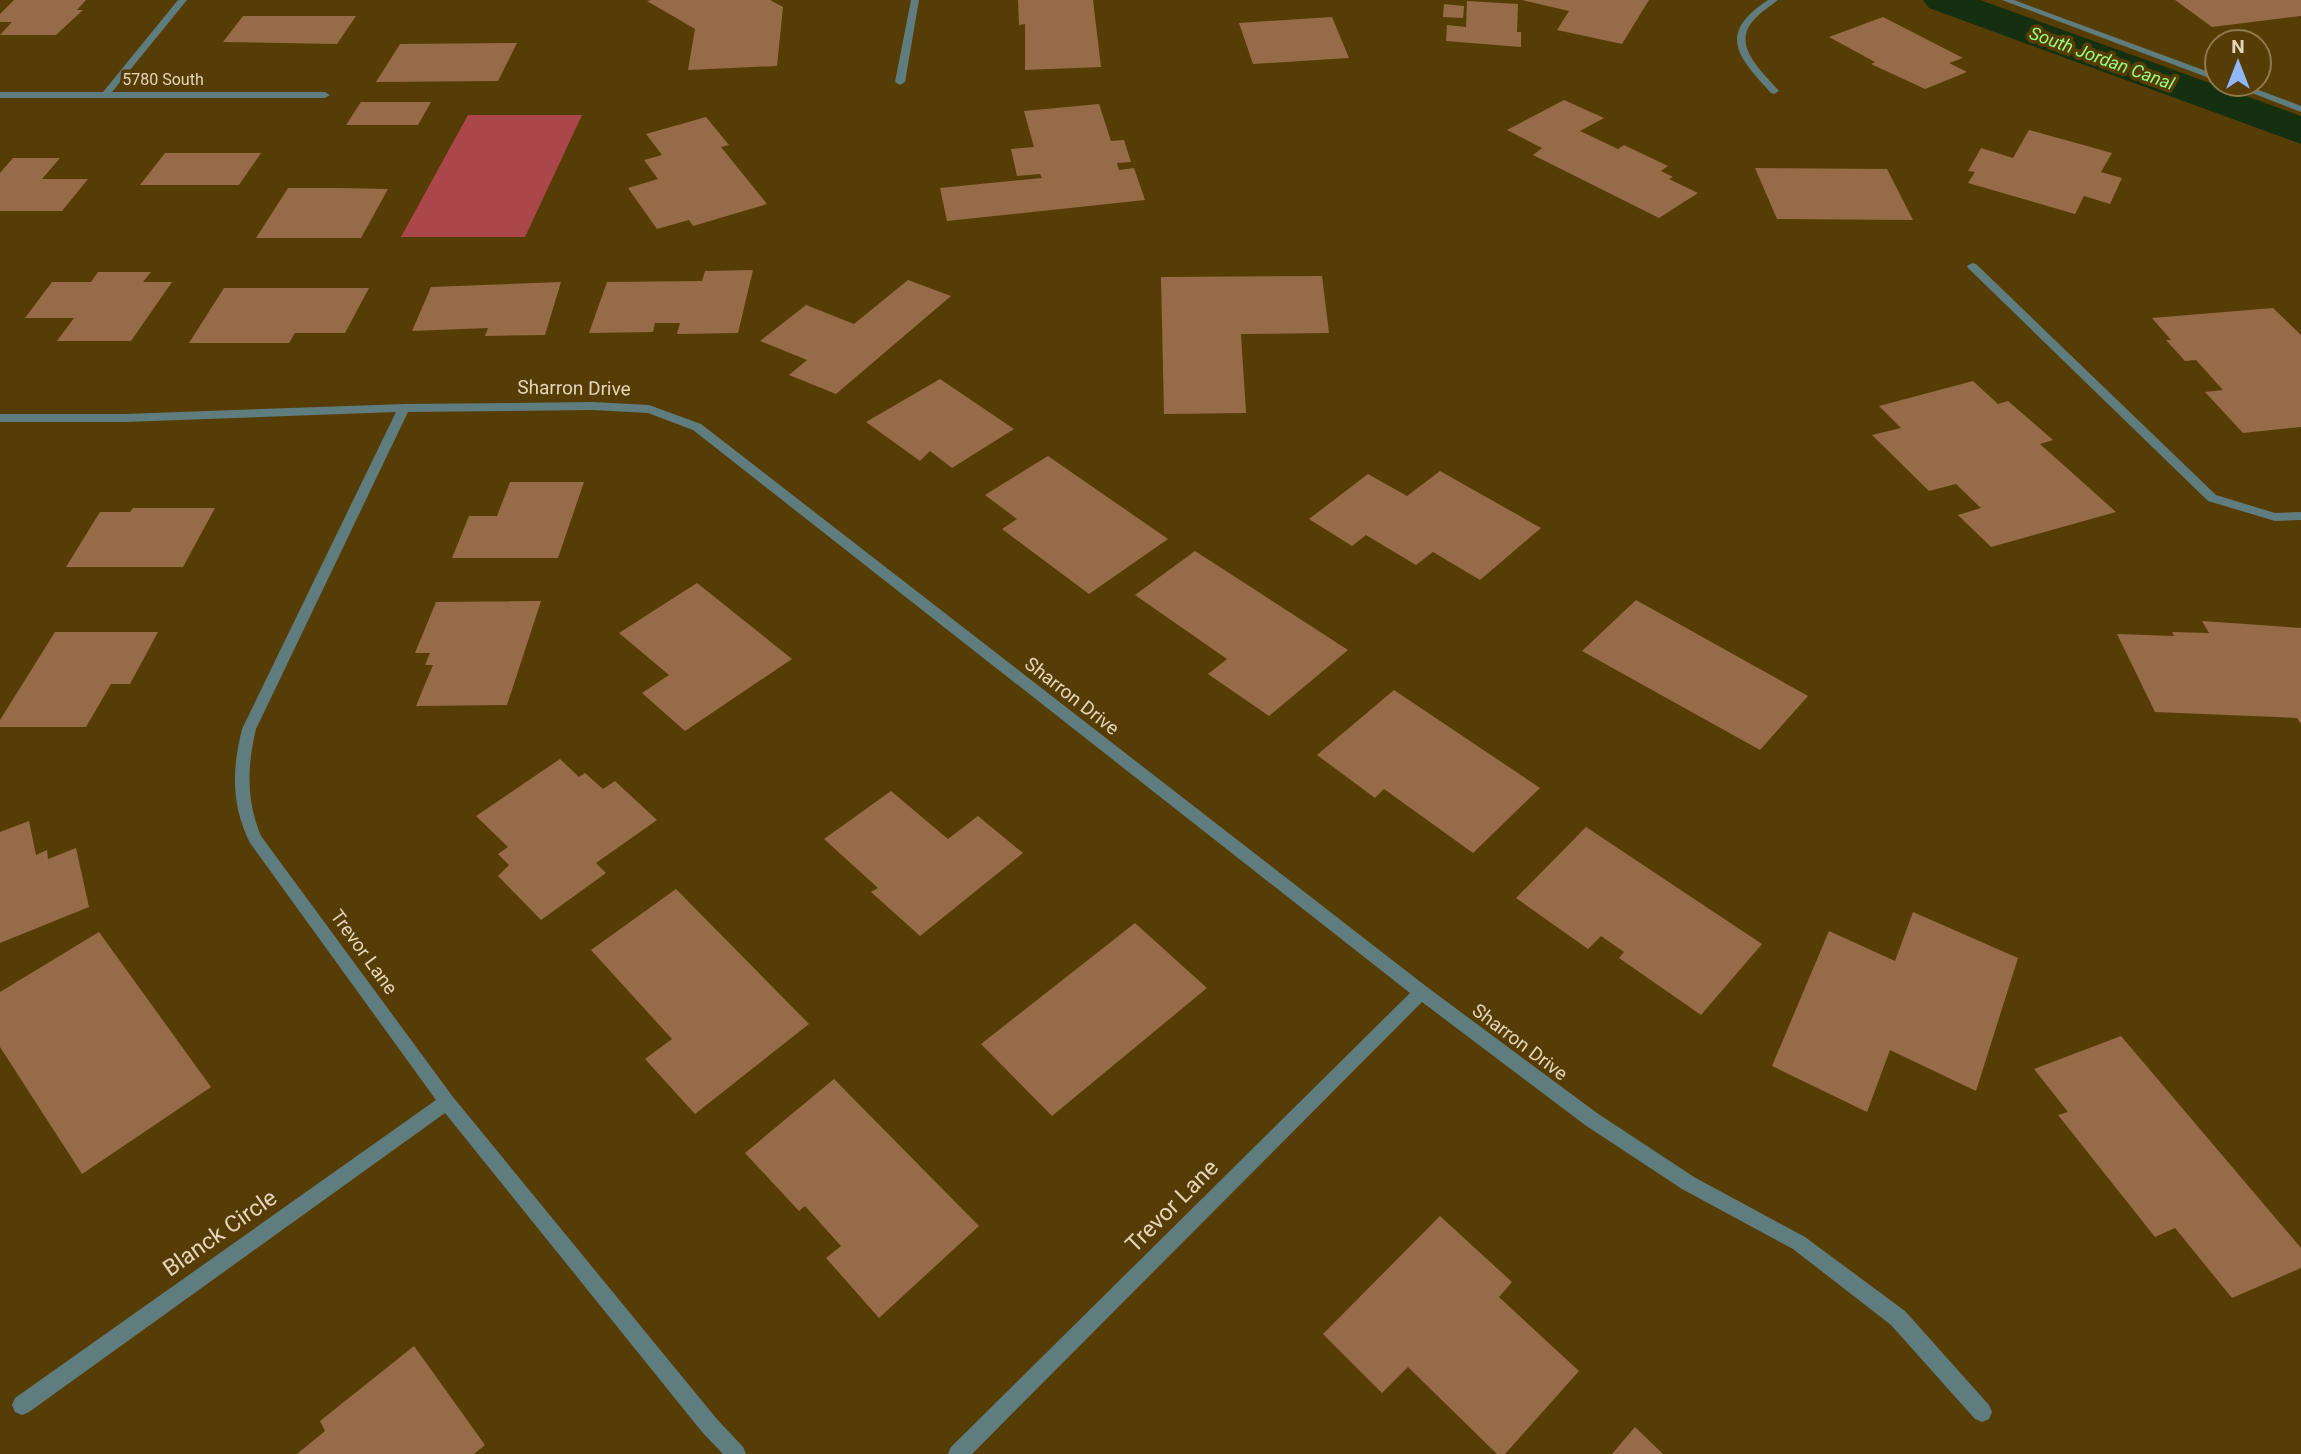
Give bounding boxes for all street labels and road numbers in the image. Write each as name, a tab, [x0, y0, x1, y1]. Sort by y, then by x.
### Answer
street label: 5780 South	[122, 70, 204, 89]
street label: Sharron Drive	[517, 376, 631, 400]
street label: Sharron Drive	[1020, 652, 1124, 740]
street label: Trevor Lane	[326, 905, 402, 999]
street label: Sharron Drive	[1468, 999, 1572, 1085]
street label: Trevor Lane	[1120, 1154, 1224, 1258]
street label: Blanck Circle	[158, 1184, 282, 1282]

